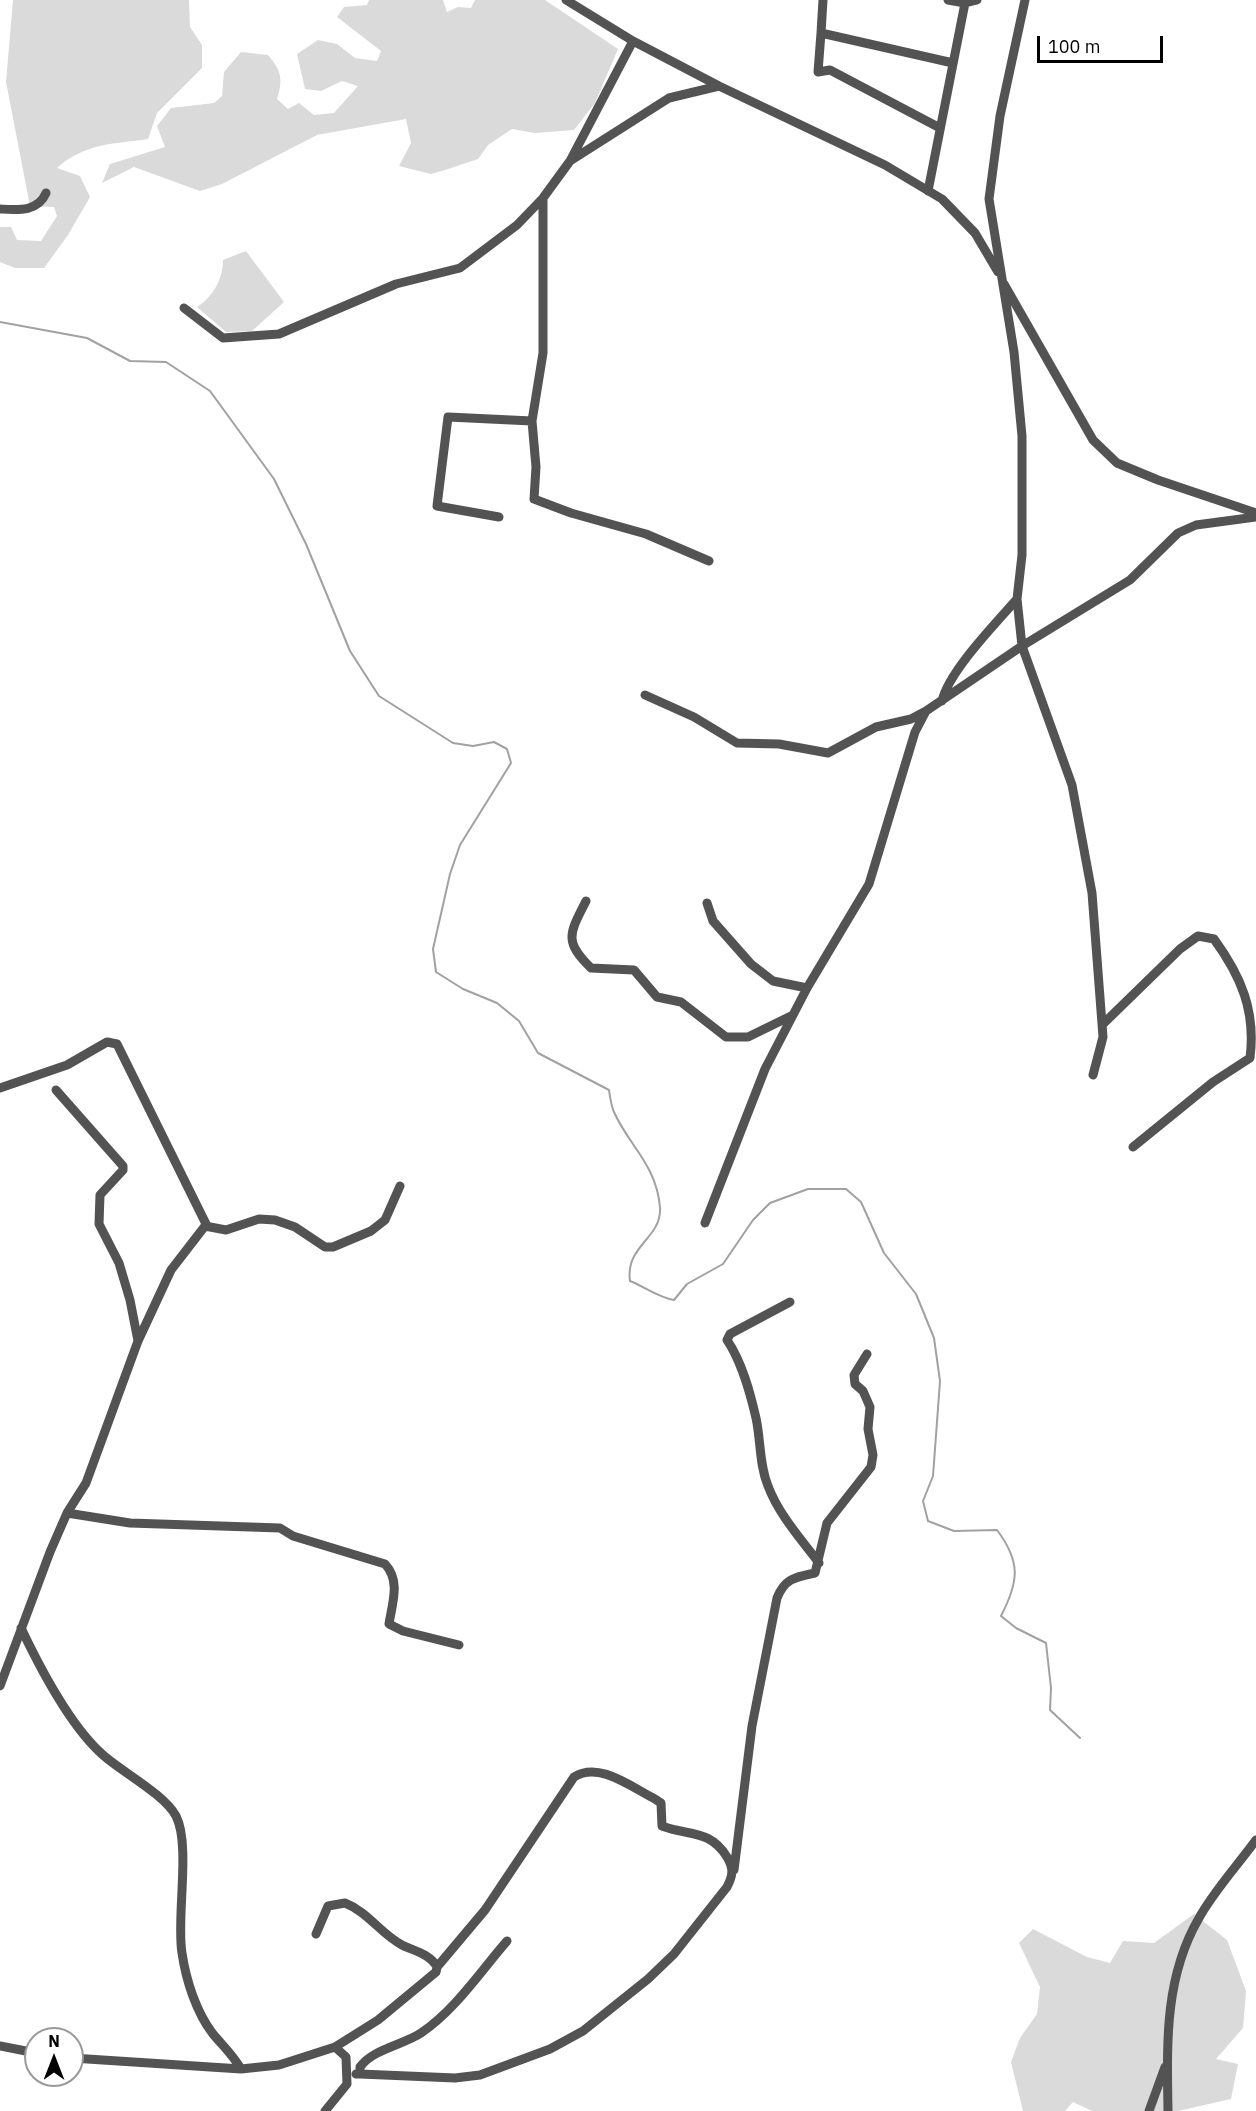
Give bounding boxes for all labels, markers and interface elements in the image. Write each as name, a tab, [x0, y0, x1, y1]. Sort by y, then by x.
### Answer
scale bar	[1040, 24, 1166, 62]
text: 100 m	[1048, 35, 1100, 58]
north arrow	[24, 2027, 84, 2087]
text: N	[48, 2031, 60, 2051]

